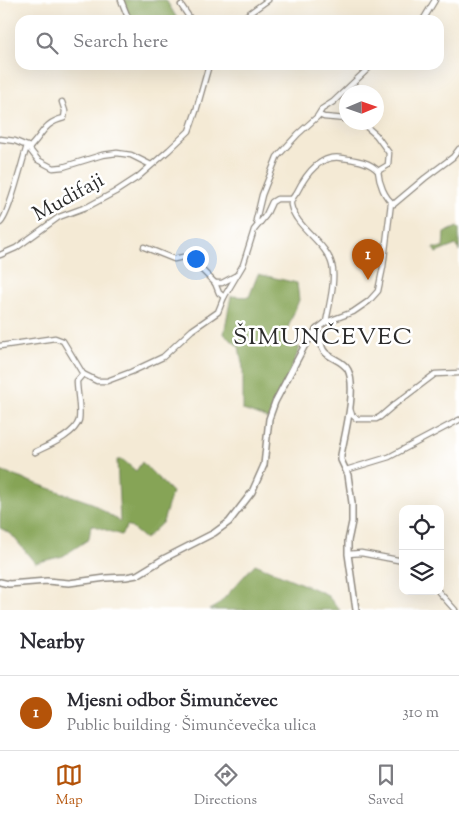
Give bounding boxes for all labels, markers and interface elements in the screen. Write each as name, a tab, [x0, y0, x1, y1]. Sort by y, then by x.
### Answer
search box	[15, 15, 444, 70]
icon: search	[33, 29, 61, 57]
text: Search here	[73, 29, 168, 56]
north arrow	[339, 85, 384, 130]
street label: Mudifaji	[28, 166, 110, 230]
pin: 1	[352, 239, 384, 280]
your location	[183, 246, 209, 272]
district label: ŠIMUNČEVEC	[233, 321, 413, 355]
map controls	[399, 505, 444, 595]
button: locate	[399, 505, 444, 550]
button: layers	[399, 550, 444, 595]
text: Nearby	[20, 628, 85, 658]
text: Mjesni odbor Šimunčevec	[67, 688, 278, 715]
text: 1	[33, 702, 39, 725]
text: 310 m	[402, 702, 439, 725]
text: Public building · Šimunčevečka ulica	[67, 715, 316, 738]
tab: Map	[55, 761, 83, 811]
tab: Directions	[194, 761, 257, 811]
tab: Saved	[368, 761, 404, 811]

